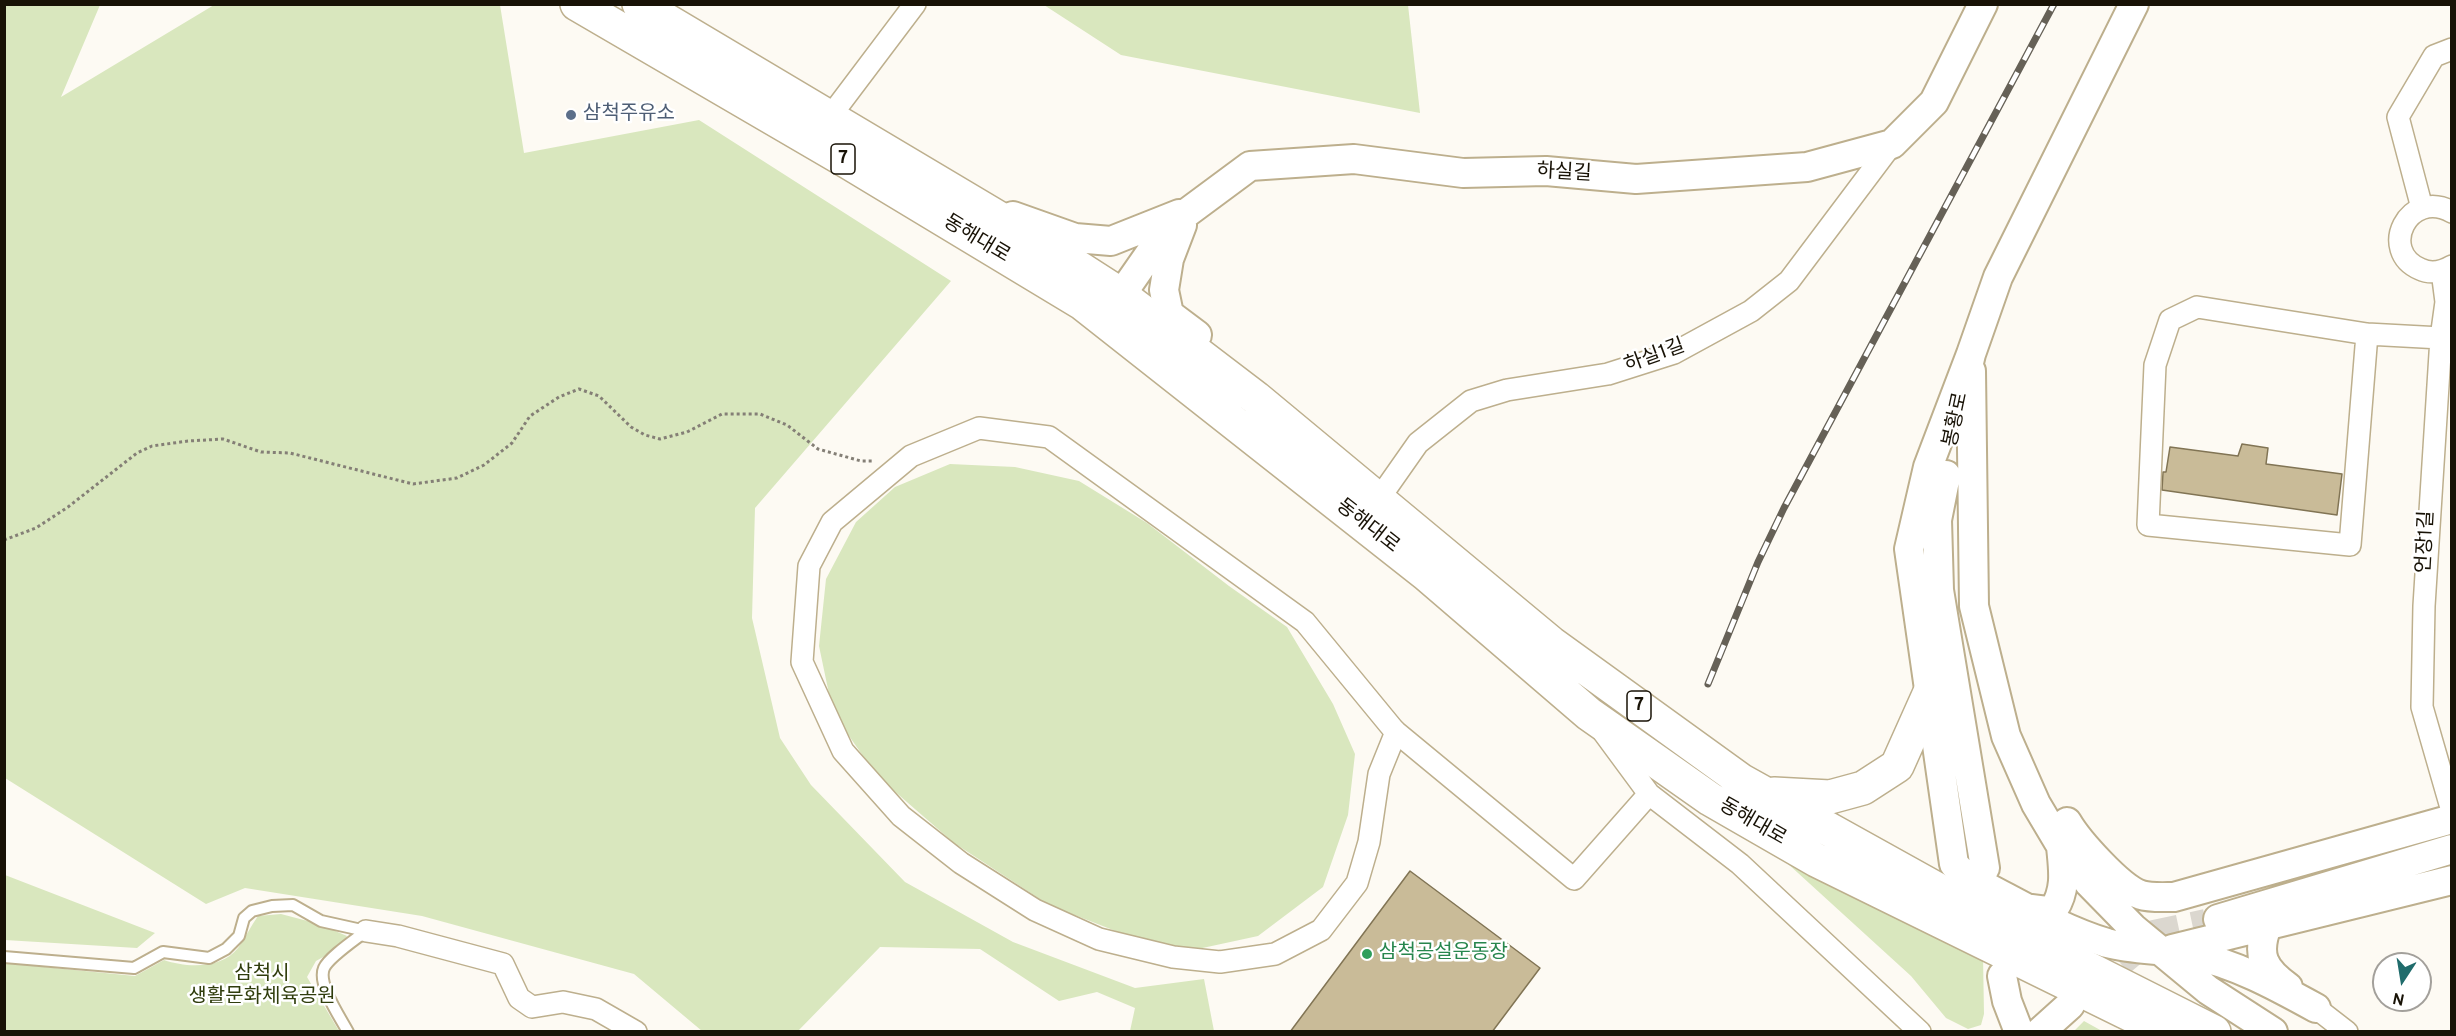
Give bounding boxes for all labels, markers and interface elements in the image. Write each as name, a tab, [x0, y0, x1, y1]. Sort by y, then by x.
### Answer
place label: 삼척주유소	[583, 103, 675, 127]
marker: 삼척주유소	[564, 108, 578, 122]
road number: 7	[831, 144, 855, 174]
street label: 하실길	[1536, 161, 1592, 187]
street label: 동해대로	[938, 211, 1014, 269]
street label: 하실1길	[1621, 335, 1689, 379]
street label: 봉황로	[1940, 391, 1974, 449]
street label: 동해대로	[1331, 495, 1403, 559]
street label: 언장1길	[2413, 510, 2441, 574]
road number: 7	[1627, 691, 1651, 721]
street label: 동해대로	[1714, 794, 1790, 852]
place label: 삼척공설운동장	[1379, 942, 1508, 966]
marker: 삼척공설운동장	[1360, 947, 1374, 961]
north arrow	[2372, 952, 2432, 1012]
park label: 삼척시 생활문화체육공원	[188, 963, 336, 1010]
text: N	[2391, 987, 2406, 1009]

